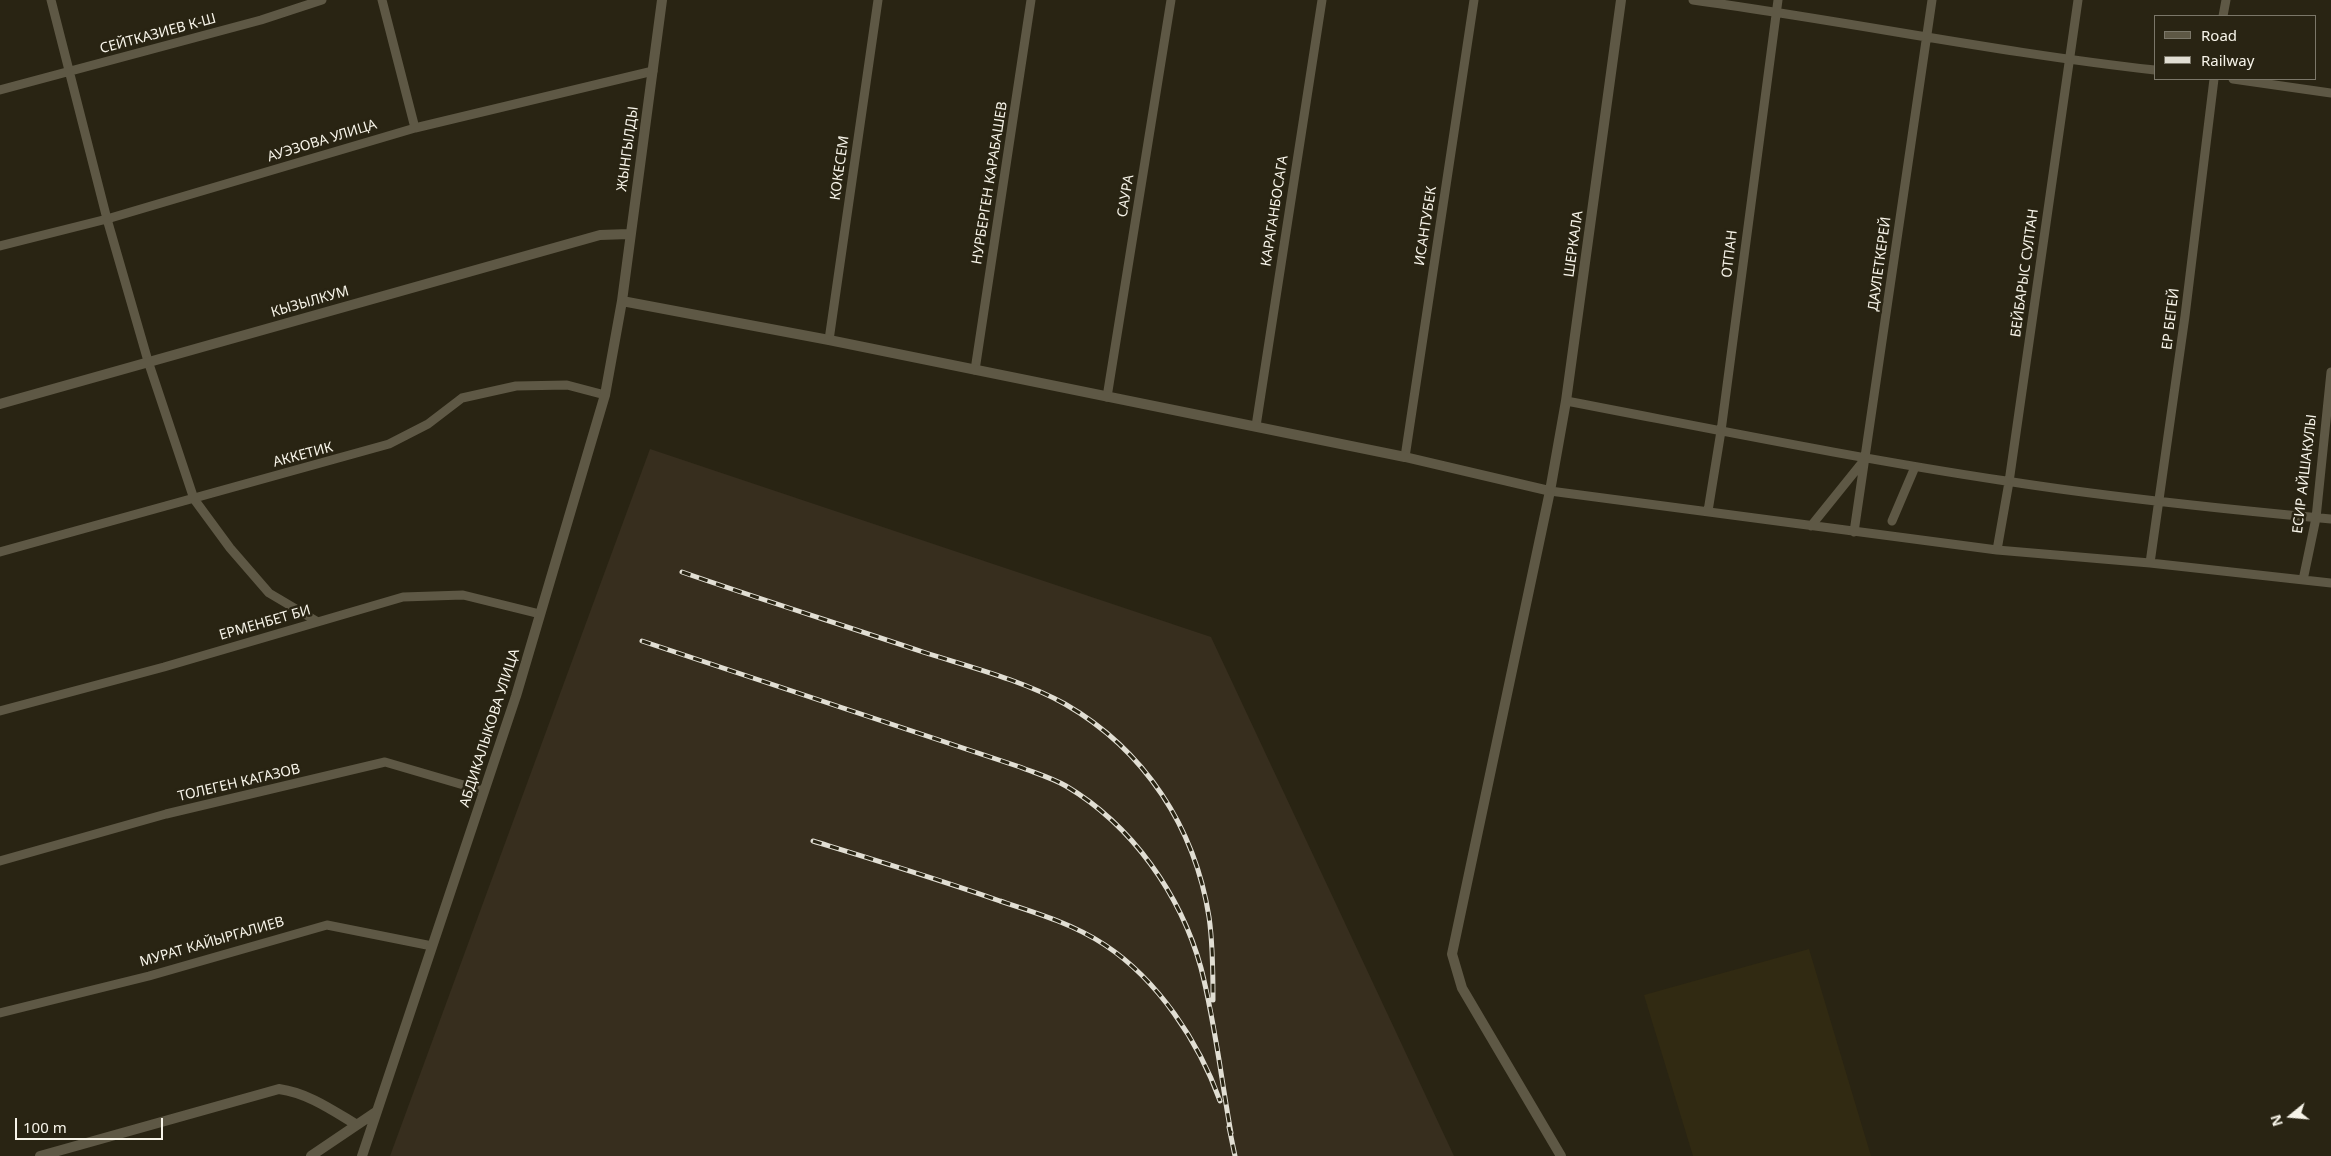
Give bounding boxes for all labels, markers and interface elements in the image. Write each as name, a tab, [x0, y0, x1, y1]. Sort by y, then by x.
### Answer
street label: СЕЙТКАЗИЕВ К-Ш	[98, 10, 218, 58]
legend	[2154, 15, 2316, 80]
text: Road	[2201, 25, 2237, 45]
text: Railway	[2201, 50, 2254, 70]
street label: НУРБЕРГЕН КАРАБАШЕВ	[969, 100, 1011, 266]
street label: ЖЫНГЫЛДЫ	[614, 105, 642, 193]
street label: АУЭЗОВА УЛИЦА	[265, 116, 379, 166]
street label: КОКЕСЕМ	[827, 135, 853, 201]
street label: КАРАГАНБОСАГА	[1258, 154, 1292, 268]
street label: САУРА	[1114, 174, 1138, 218]
street label: ИСАНТУБЕК	[1411, 185, 1441, 267]
street label: БЕЙБАРЫС СУЛТАН	[2008, 208, 2042, 338]
street label: ШЕРКАЛА	[1561, 210, 1587, 278]
street label: ДАУЛЕТКЕРЕЙ	[1865, 216, 1895, 312]
street label: ОТПАН	[1719, 229, 1741, 279]
street label: КЫЗЫЛКУМ	[269, 283, 351, 321]
street label: ЕР БЕГЕЙ	[2159, 287, 2183, 351]
street label: ЕСИР АЙШАКУЛЫ	[2289, 413, 2321, 535]
street label: АККЕТИК	[271, 439, 335, 471]
street label: ЕРМЕНБЕТ БИ	[217, 602, 313, 644]
street label: АБДИКАЛЫКОВА УЛИЦА	[456, 647, 524, 809]
street label: ТОЛЕГЕН КАГАЗОВ	[176, 761, 302, 805]
street label: МУРАТ КАЙЫРГАЛИЕВ	[138, 913, 286, 971]
north arrow	[2266, 1091, 2316, 1141]
scale bar	[18, 1108, 165, 1140]
text: N	[2265, 1112, 2287, 1129]
text: 100 m	[23, 1117, 67, 1137]

